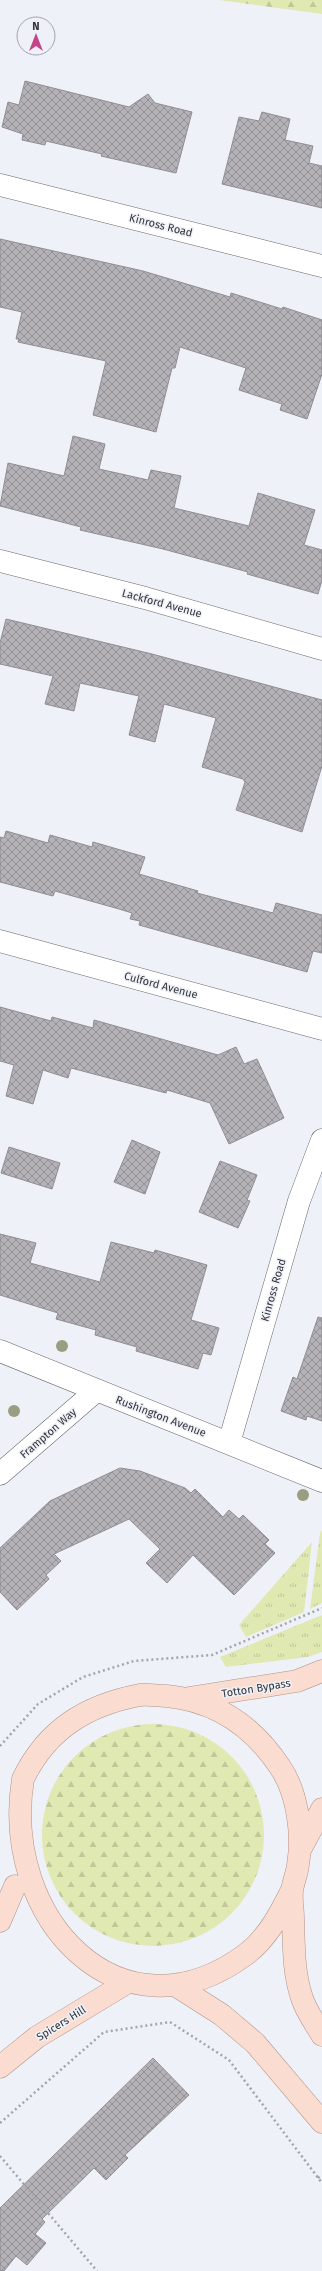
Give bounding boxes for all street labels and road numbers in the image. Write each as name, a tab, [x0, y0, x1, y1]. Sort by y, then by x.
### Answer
street label: Kinross Road	[128, 211, 194, 240]
street label: Lackford Avenue	[121, 587, 203, 620]
street label: Culford Avenue	[123, 969, 199, 1002]
street label: Kinross Road	[258, 1257, 289, 1323]
street label: Rushington Avenue	[114, 1393, 208, 1440]
street label: Frampton Way	[17, 1405, 80, 1461]
street label: Totton Bypass	[221, 1677, 291, 1700]
street label: Spicers Hill	[34, 2003, 88, 2044]

